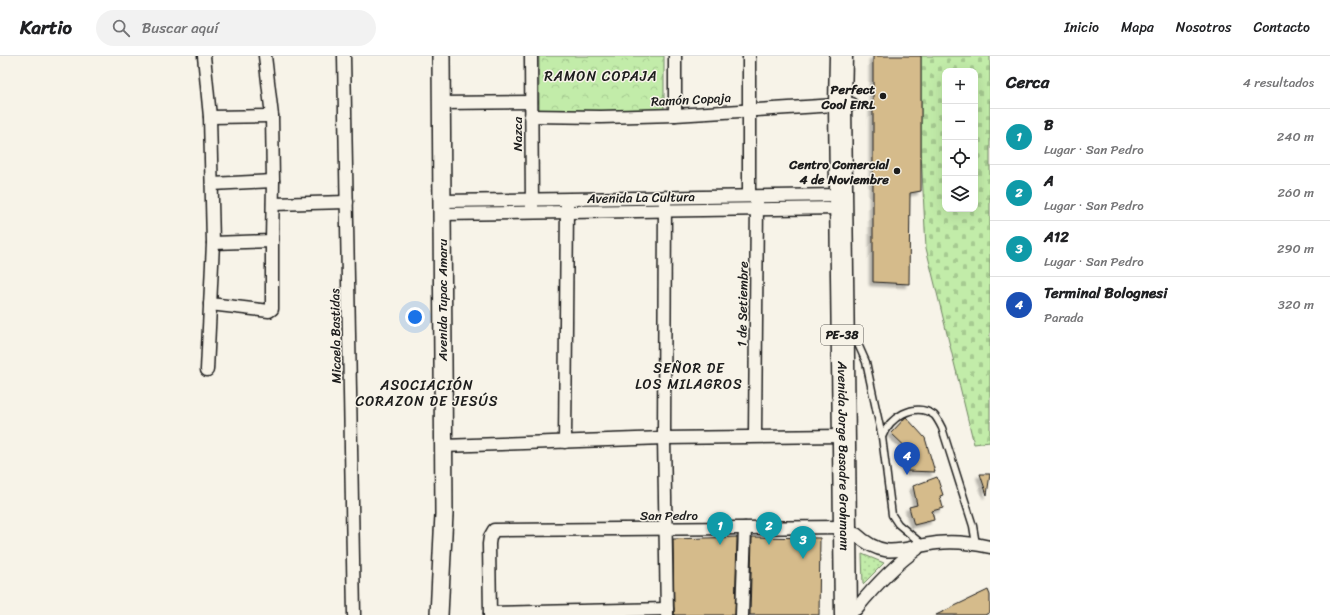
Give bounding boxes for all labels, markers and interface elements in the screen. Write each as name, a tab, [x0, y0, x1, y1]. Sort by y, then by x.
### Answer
search box	[96, 10, 376, 46]
text: Kartio	[20, 11, 72, 44]
text: Buscar aquí	[142, 15, 218, 41]
text: Inicio	[1064, 15, 1099, 40]
text: Mapa	[1121, 15, 1154, 40]
text: Nosotros	[1176, 15, 1231, 40]
text: Contacto	[1253, 15, 1310, 40]
icon: search	[110, 17, 132, 39]
district label: RAMON COPAJA	[544, 64, 658, 89]
text: Cerca	[1006, 67, 1049, 97]
map controls	[942, 68, 978, 212]
button: +	[942, 68, 978, 104]
text: 4 resultados	[1243, 71, 1314, 94]
place label: Perfect Cool EIRL	[820, 78, 876, 116]
street label: Ramón Copaja	[650, 86, 732, 113]
marker: Perfect Cool EIRL	[878, 91, 888, 101]
button: −	[942, 104, 978, 140]
text: B	[1044, 112, 1053, 138]
street label: Nazca	[506, 116, 529, 151]
text: 1	[1016, 125, 1022, 148]
text: 240 m	[1277, 125, 1314, 148]
text: Lugar · San Pedro	[1044, 138, 1144, 161]
button: locate	[942, 140, 978, 176]
place label: Centro Comercial 4 de Noviembre	[788, 153, 890, 191]
marker: Centro Comercial 4 de Noviembre	[892, 166, 902, 176]
text: A	[1044, 168, 1054, 194]
button: layers	[942, 176, 978, 212]
text: 2	[1015, 181, 1023, 204]
text: 260 m	[1278, 181, 1314, 204]
street label: Avenida La Cultura	[586, 185, 696, 210]
text: Lugar · San Pedro	[1044, 194, 1144, 217]
text: A12	[1044, 224, 1069, 250]
text: 3	[1015, 237, 1023, 260]
text: 290 m	[1277, 237, 1314, 260]
street label: Avenida Tupac Amaru	[431, 239, 454, 362]
text: Lugar · San Pedro	[1044, 250, 1144, 273]
street label: 1 de Setiembre	[730, 261, 755, 347]
text: Terminal Bolognesi	[1044, 280, 1167, 306]
street label: Micaela Bastidas	[323, 288, 348, 384]
text: 4	[1015, 293, 1023, 316]
text: 320 m	[1278, 293, 1314, 316]
text: Parada	[1044, 306, 1084, 329]
your location	[405, 307, 425, 327]
road number: PE-38	[821, 325, 863, 345]
district label: SEÑOR DE LOS MILAGROS	[635, 356, 743, 397]
street label: Avenida Jorge Basadre Grohmann	[831, 360, 856, 551]
district label: ASOCIACIÓN CORAZON DE JESÚS	[355, 373, 499, 414]
pin: 4	[894, 442, 920, 475]
street label: San Pedro	[640, 504, 699, 527]
pin: 1	[707, 512, 733, 545]
pin: 2	[756, 512, 782, 545]
pin: 3	[790, 526, 816, 559]

